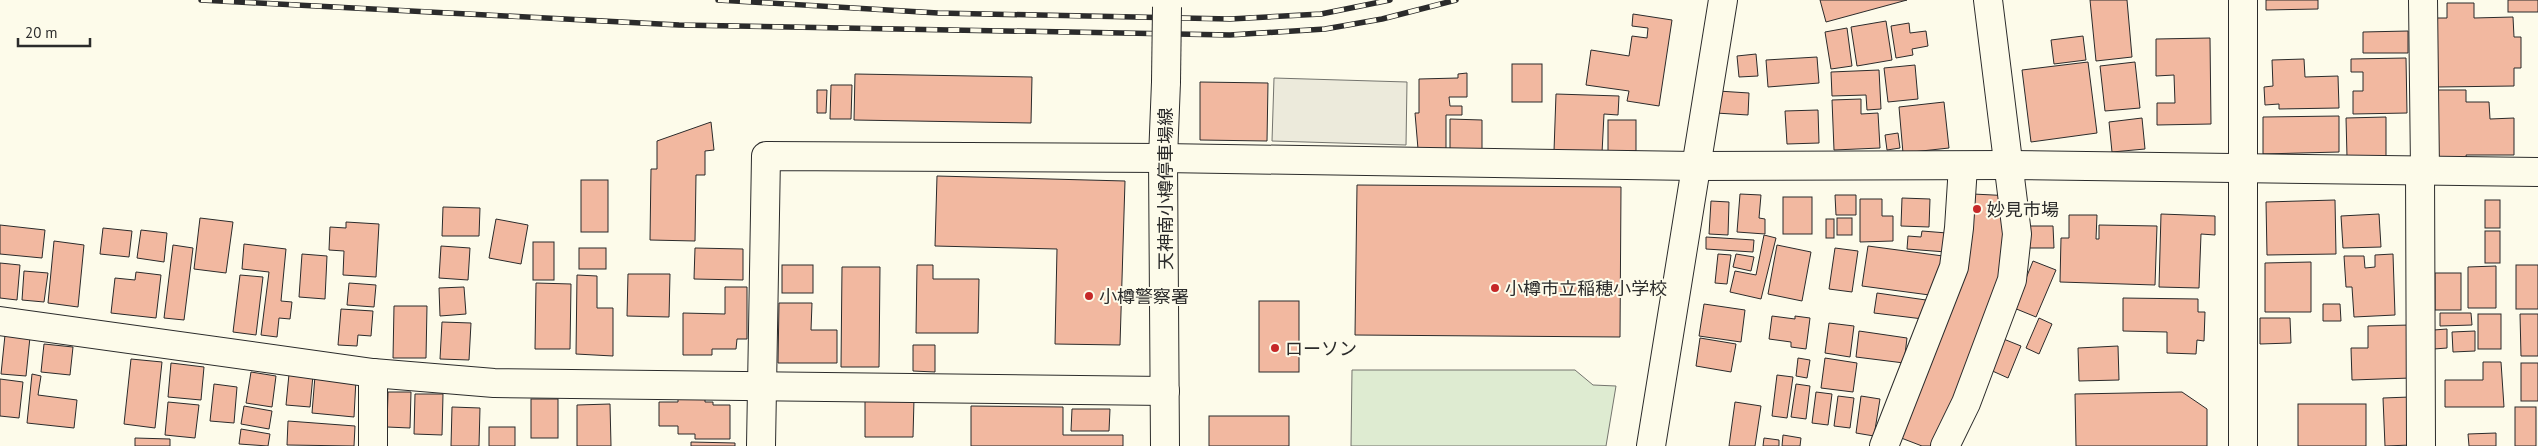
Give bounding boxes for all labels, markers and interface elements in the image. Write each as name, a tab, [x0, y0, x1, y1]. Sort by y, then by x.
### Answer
scale bar	[18, 15, 90, 47]
text: 20 m	[25, 23, 58, 42]
street label: 天神南小樽停車場線	[1154, 108, 1177, 270]
place label: 妙見市場	[1987, 198, 2059, 221]
marker: 妙見市場	[1971, 203, 1983, 215]
place label: 小樽市立稲穂小学校	[1505, 277, 1667, 300]
marker: 小樽市立稲穂小学校	[1489, 282, 1501, 294]
place label: 小樽警察署	[1099, 285, 1189, 308]
marker: 小樽警察署	[1083, 290, 1095, 302]
place label: ローソン	[1285, 337, 1357, 360]
marker: ローソン	[1269, 342, 1281, 354]

